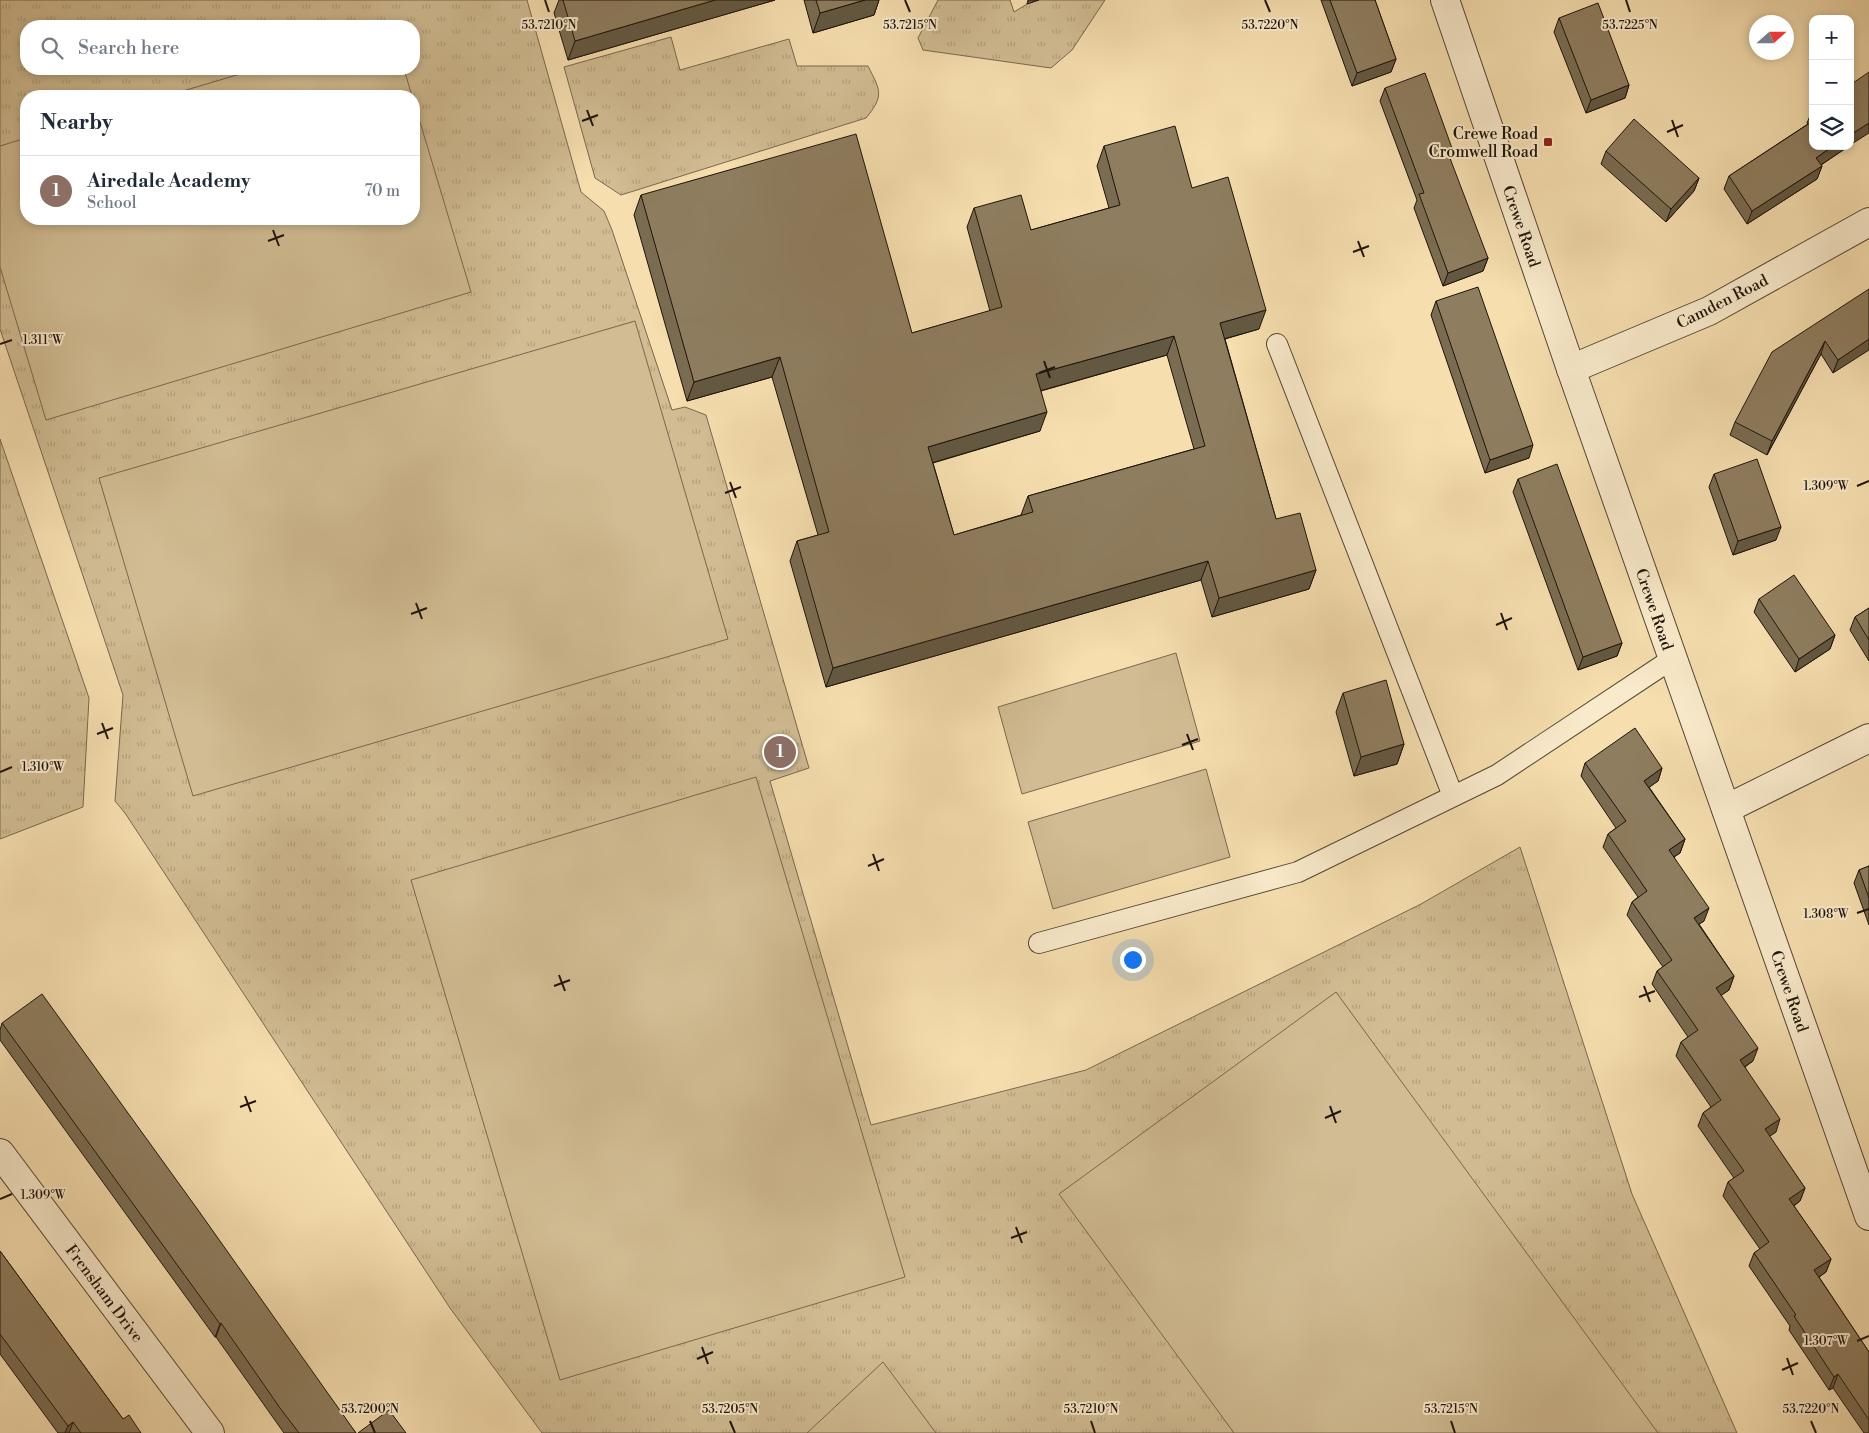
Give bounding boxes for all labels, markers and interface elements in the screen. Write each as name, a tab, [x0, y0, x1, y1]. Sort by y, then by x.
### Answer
north arrow	[1749, 15, 1794, 60]
map controls	[1809, 15, 1854, 150]
button: +	[1809, 15, 1854, 60]
text: 53.7210°N	[522, 18, 576, 33]
text: 53.7215°N	[883, 18, 937, 33]
text: 53.7220°N	[1242, 18, 1298, 33]
text: 53.7225°N	[1602, 18, 1658, 33]
search box	[20, 20, 420, 75]
icon: search	[38, 34, 66, 62]
text: Search here	[78, 36, 179, 60]
button: −	[1809, 60, 1854, 105]
button: layers	[1809, 105, 1854, 150]
text: Nearby	[40, 110, 113, 136]
place label: Crewe Road Cromwell Road	[1428, 124, 1538, 162]
marker: Crewe Road Cromwell Road	[1542, 136, 1554, 148]
text: Airedale Academy	[87, 169, 251, 193]
text: 1	[52, 181, 60, 201]
text: 70 m	[364, 181, 400, 201]
street label: Crewe Road	[1498, 183, 1544, 270]
text: School	[87, 193, 136, 213]
street label: Camden Road	[1673, 270, 1772, 334]
text: 1.311°W	[23, 333, 64, 348]
text: 1.309°W	[1803, 479, 1850, 494]
street label: Crewe Road	[1631, 566, 1677, 653]
pin: 1	[764, 733, 796, 771]
text: 1.310°W	[22, 760, 65, 775]
text: 1.308°W	[1803, 907, 1850, 922]
your location	[1120, 947, 1146, 973]
street label: Crewe Road	[1766, 948, 1812, 1035]
text: 1.309°W	[20, 1188, 67, 1203]
street label: Frensham Drive	[61, 1241, 148, 1347]
text: 1.307°W	[1804, 1334, 1849, 1349]
text: 53.7200°N	[341, 1402, 399, 1417]
text: 53.7205°N	[702, 1402, 758, 1417]
text: 53.7210°N	[1064, 1402, 1118, 1417]
text: 53.7215°N	[1424, 1402, 1478, 1417]
text: 53.7220°N	[1783, 1402, 1839, 1417]

